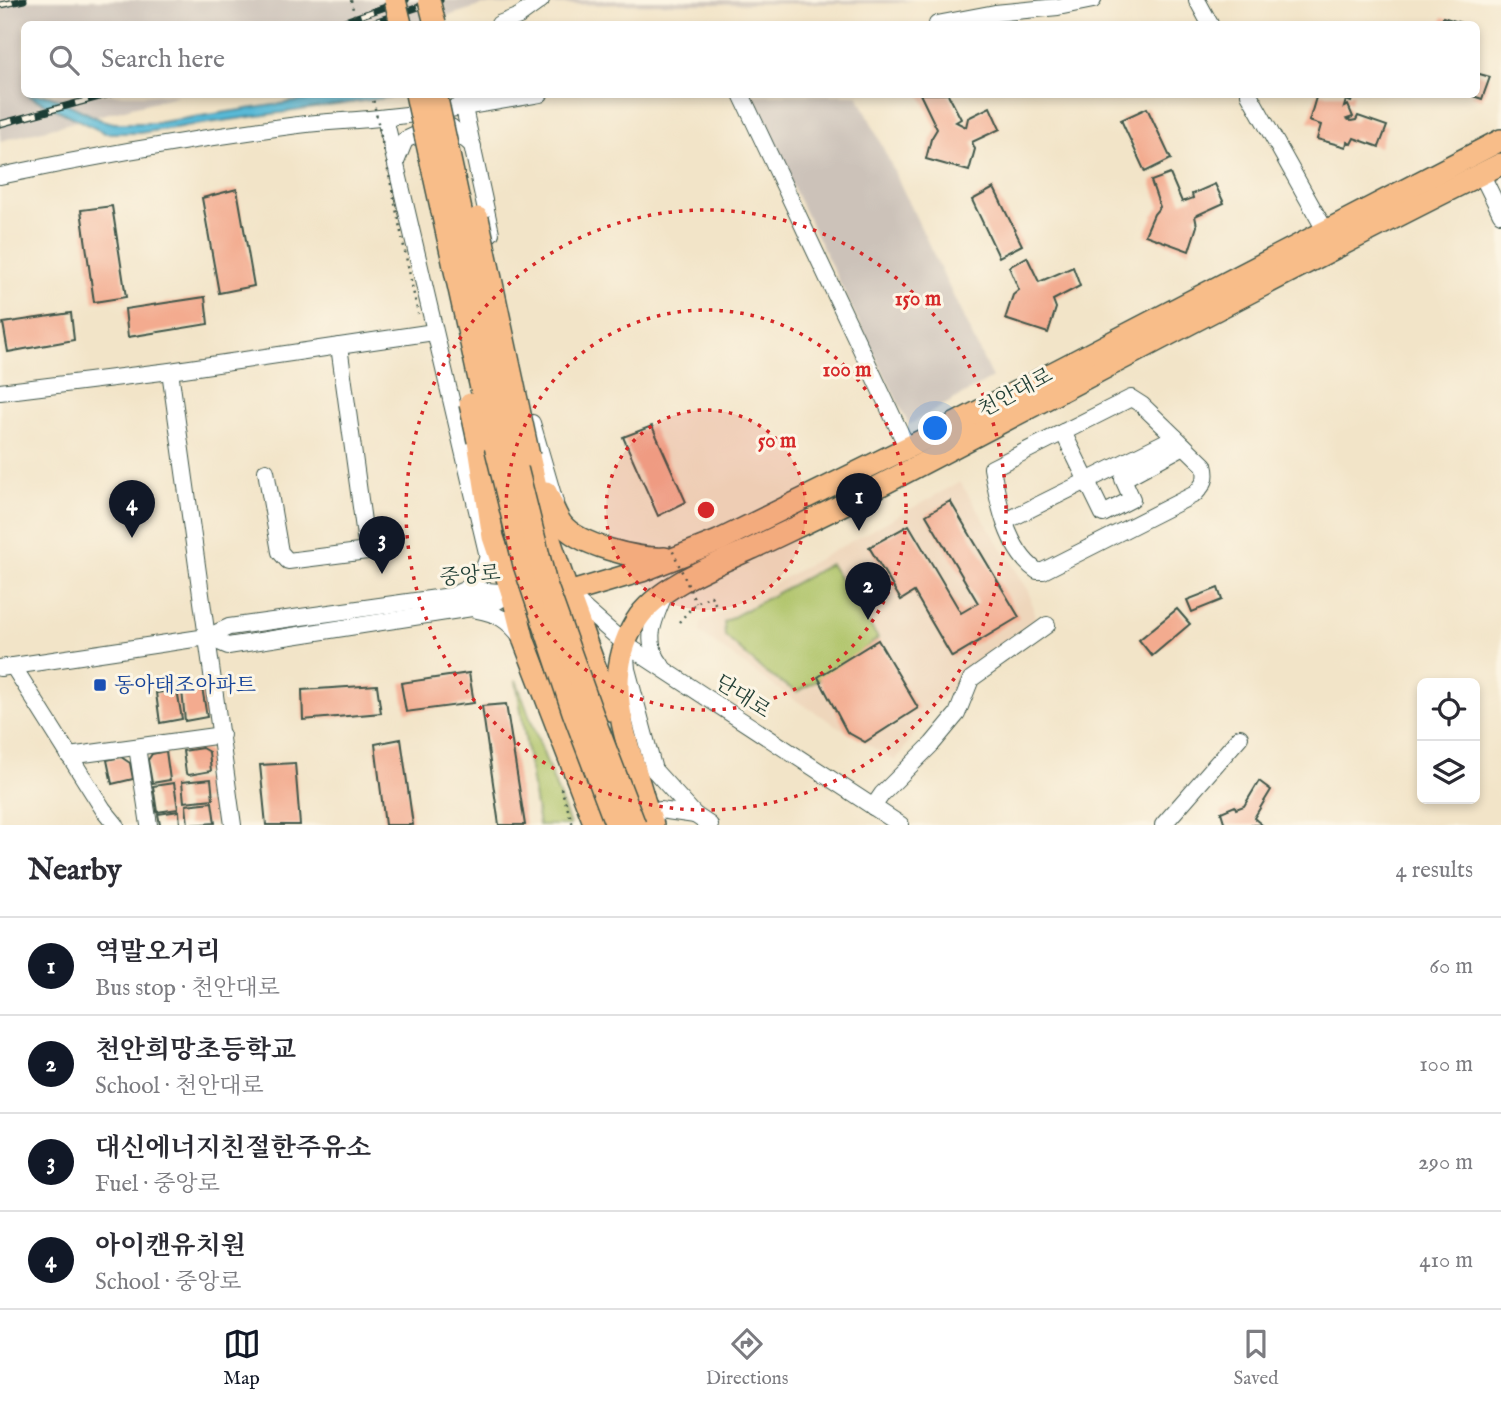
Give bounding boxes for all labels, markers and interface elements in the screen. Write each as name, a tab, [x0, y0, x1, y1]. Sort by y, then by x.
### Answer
search box	[21, 21, 1480, 98]
icon: search	[45, 41, 83, 79]
text: Search here	[101, 43, 225, 76]
text: 150 m	[895, 286, 942, 313]
text: 100 m	[822, 357, 872, 384]
street label: 천안대로	[974, 362, 1058, 424]
your location	[918, 411, 952, 445]
text: 50 m	[758, 428, 797, 455]
pin: 1	[836, 473, 882, 531]
pin: 4	[109, 480, 155, 538]
centre of rings	[694, 498, 718, 522]
pin: 3	[359, 516, 405, 574]
street label: 중앙로	[439, 560, 502, 593]
pin: 2	[845, 562, 891, 620]
street label: 단대로	[709, 669, 775, 725]
place label: 동아태조아파트	[114, 673, 256, 700]
marker: 동아태조아파트	[92, 677, 108, 693]
map controls	[1417, 678, 1480, 804]
button: locate	[1417, 678, 1480, 741]
button: layers	[1417, 741, 1480, 804]
text: Nearby	[28, 852, 121, 890]
text: 4 results	[1395, 856, 1473, 885]
text: 역말오거리	[95, 936, 221, 969]
text: 1	[47, 952, 55, 981]
text: 60 m	[1429, 952, 1473, 981]
text: Bus stop · 천안대로	[95, 974, 280, 1003]
text: 천안희망초등학교	[95, 1034, 296, 1067]
text: 2	[46, 1050, 56, 1079]
text: 100 m	[1419, 1050, 1473, 1079]
text: School · 천안대로	[95, 1072, 264, 1101]
text: 대신에너지친절한주유소	[95, 1132, 371, 1165]
text: 3	[47, 1148, 55, 1177]
text: 290 m	[1418, 1148, 1473, 1177]
text: Fuel · 중앙로	[95, 1170, 220, 1199]
text: 아이캔유치원	[95, 1230, 246, 1263]
text: 4	[45, 1246, 57, 1275]
text: 410 m	[1419, 1246, 1473, 1275]
text: School · 중앙로	[95, 1268, 242, 1297]
tab: Map	[223, 1325, 261, 1391]
tab: Directions	[706, 1325, 788, 1391]
tab: Saved	[1233, 1325, 1278, 1391]

